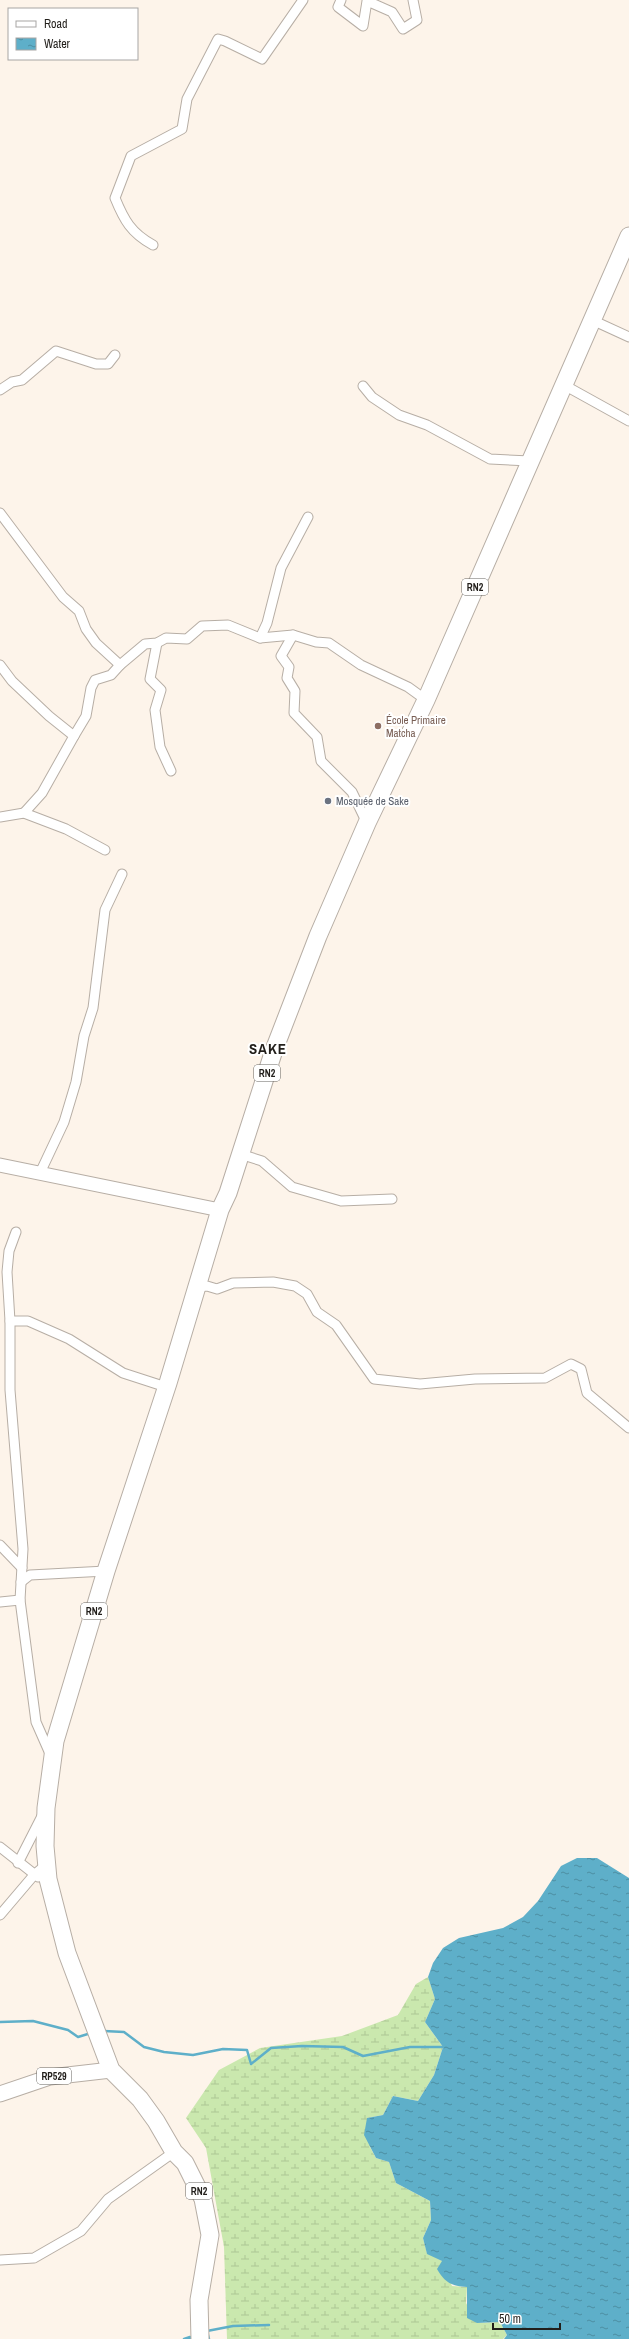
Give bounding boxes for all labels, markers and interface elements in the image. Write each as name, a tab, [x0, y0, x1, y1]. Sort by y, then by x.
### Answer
legend	[8, 8, 138, 60]
text: Road	[44, 16, 68, 32]
text: Water	[44, 36, 71, 52]
road number: RN2	[462, 579, 488, 595]
place label: École Primaire Matcha	[386, 713, 446, 740]
marker: École Primaire Matcha	[373, 721, 383, 731]
place label: Mosquée de Sake	[336, 794, 409, 808]
marker: Mosquée de Sake	[323, 796, 333, 806]
district label: SAKE	[249, 1038, 287, 1059]
road number: RN2	[254, 1065, 280, 1081]
road number: RN2	[81, 1603, 107, 1619]
road number: RP529	[37, 2068, 71, 2084]
road number: RN2	[186, 2183, 212, 2199]
scale bar	[493, 2305, 560, 2331]
text: 50 m	[499, 2311, 521, 2327]

